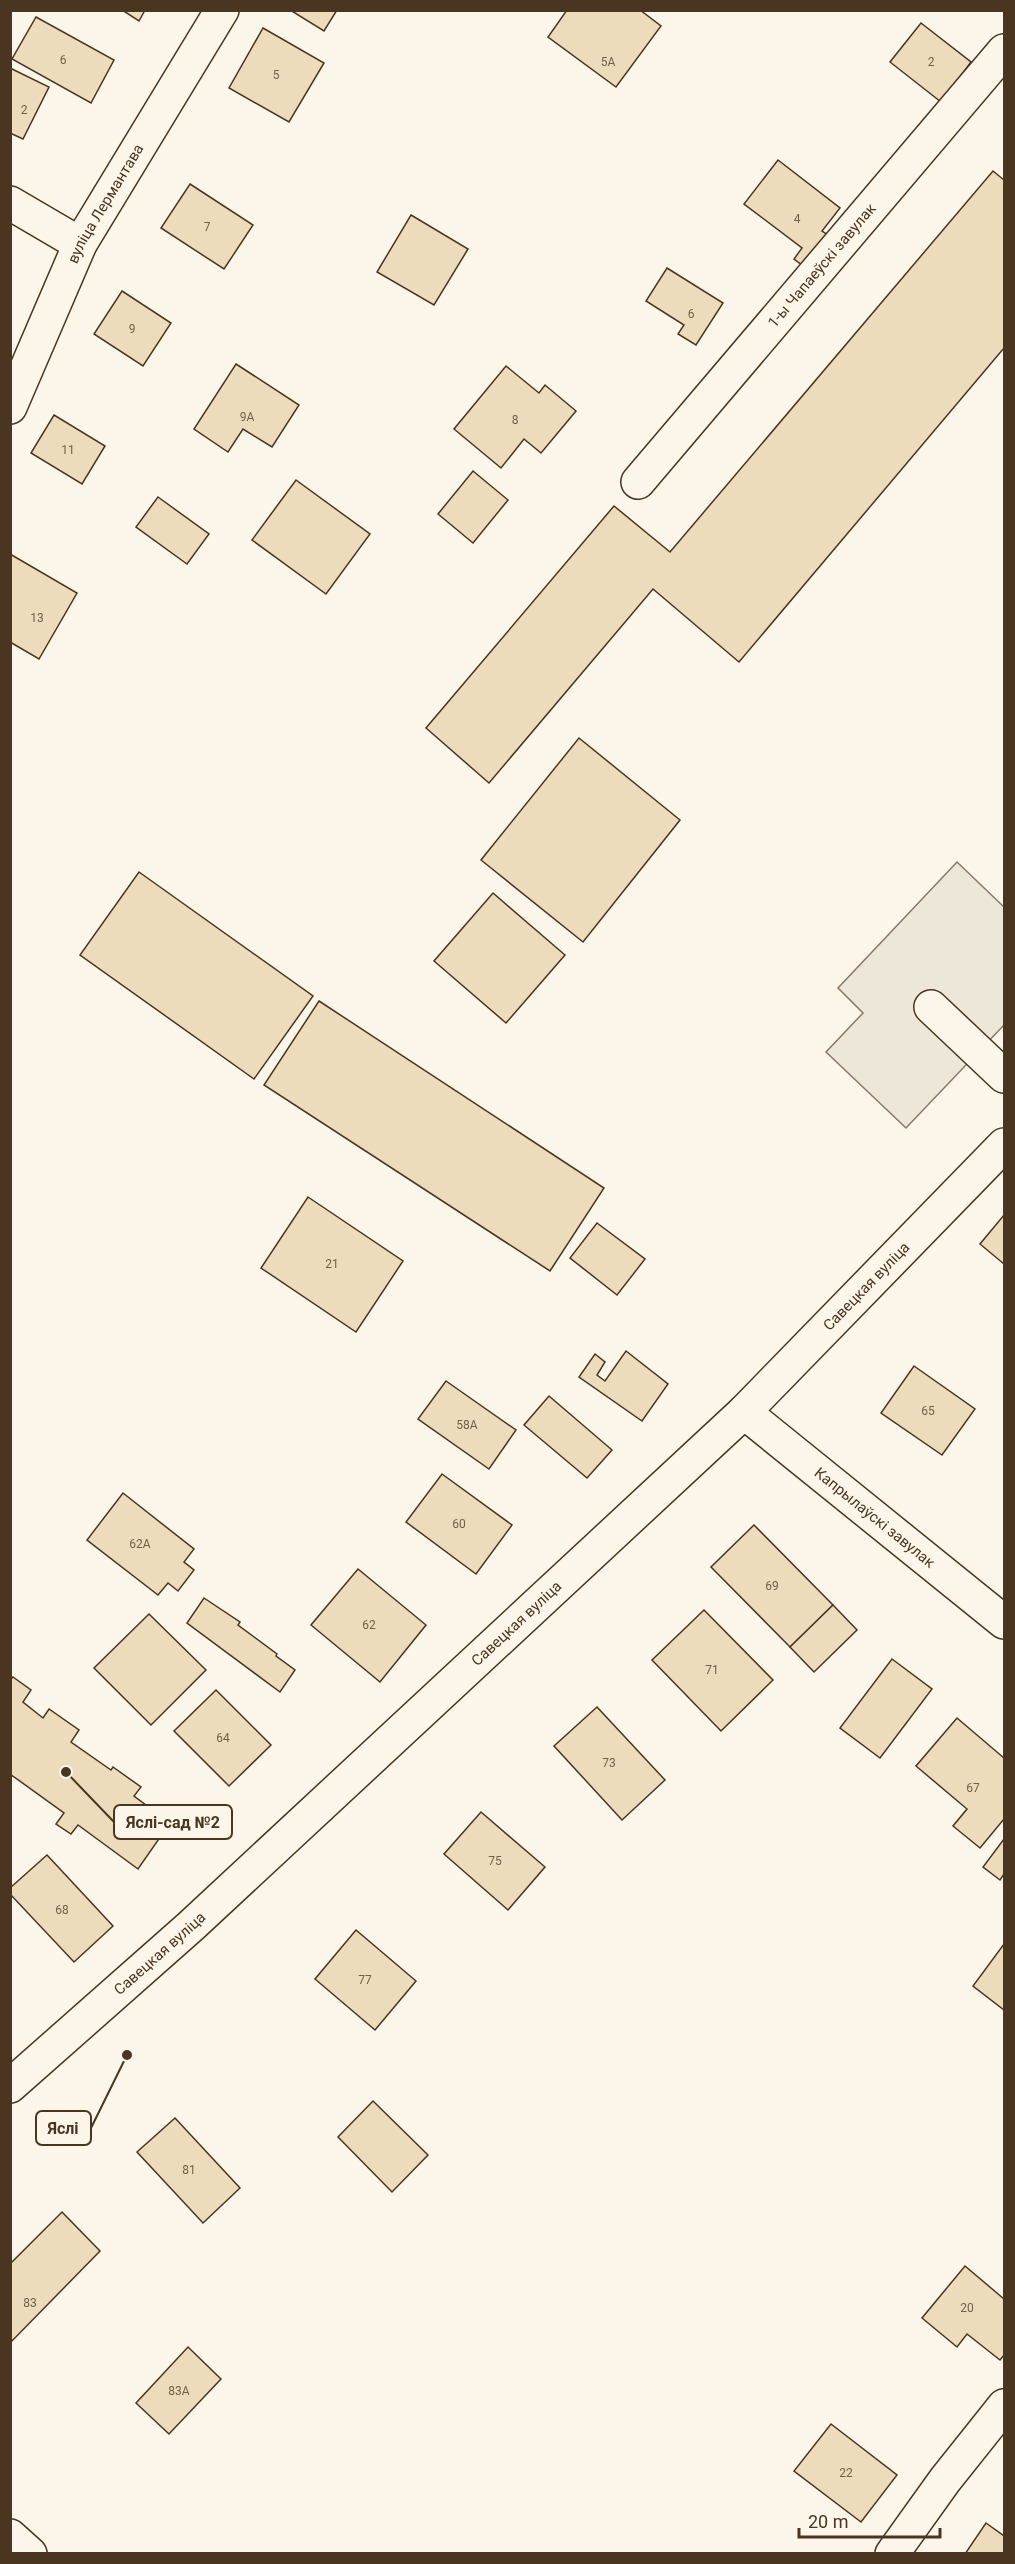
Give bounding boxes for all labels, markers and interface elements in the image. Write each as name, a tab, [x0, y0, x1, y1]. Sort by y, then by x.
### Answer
house number: 6	[60, 53, 67, 67]
house number: 5А	[601, 55, 615, 69]
house number: 2	[928, 55, 935, 69]
house number: 5	[273, 68, 280, 82]
house number: 2	[21, 103, 28, 117]
street label: вуліца Лермантава	[64, 141, 148, 266]
street label: 1-ы Чапаеўскі завулак	[764, 200, 880, 331]
house number: 4	[794, 212, 801, 226]
house number: 7	[204, 220, 211, 234]
house number: 6	[688, 307, 695, 321]
house number: 9	[129, 322, 135, 336]
house number: 9А	[240, 410, 254, 424]
house number: 8	[512, 413, 519, 427]
house number: 11	[61, 443, 75, 457]
house number: 13	[30, 611, 44, 625]
street label: Савецкая вуліца	[819, 1238, 913, 1334]
house number: 21	[325, 1257, 339, 1271]
house number: 65	[921, 1404, 935, 1418]
house number: 58А	[456, 1418, 478, 1432]
street label: Капрылаўскі завулак	[811, 1464, 939, 1572]
house number: 60	[452, 1517, 466, 1531]
house number: 62А	[129, 1537, 151, 1551]
street label: Савецкая вуліца	[468, 1577, 565, 1670]
house number: 69	[765, 1579, 779, 1593]
house number: 62	[362, 1618, 376, 1632]
house number: 71	[705, 1663, 719, 1677]
house number: 64	[216, 1731, 230, 1745]
house number: 73	[602, 1756, 616, 1770]
house number: 67	[966, 1781, 980, 1795]
callout: Яслі-сад №2	[114, 1805, 232, 1839]
text: Яслі-сад №2	[125, 1813, 220, 1832]
house number: 75	[488, 1854, 502, 1868]
house number: 68	[55, 1903, 69, 1917]
street label: Савецкая вуліца	[110, 1908, 209, 1999]
house number: 77	[358, 1973, 372, 1987]
callout: Яслі	[36, 2111, 91, 2145]
text: Яслі	[46, 2119, 79, 2138]
house number: 81	[182, 2163, 196, 2177]
house number: 83	[23, 2296, 37, 2310]
house number: 20	[960, 2301, 974, 2315]
house number: 83А	[168, 2384, 190, 2398]
house number: 22	[839, 2466, 853, 2480]
scale bar	[799, 2501, 940, 2539]
text: 20 m	[808, 2511, 848, 2532]

